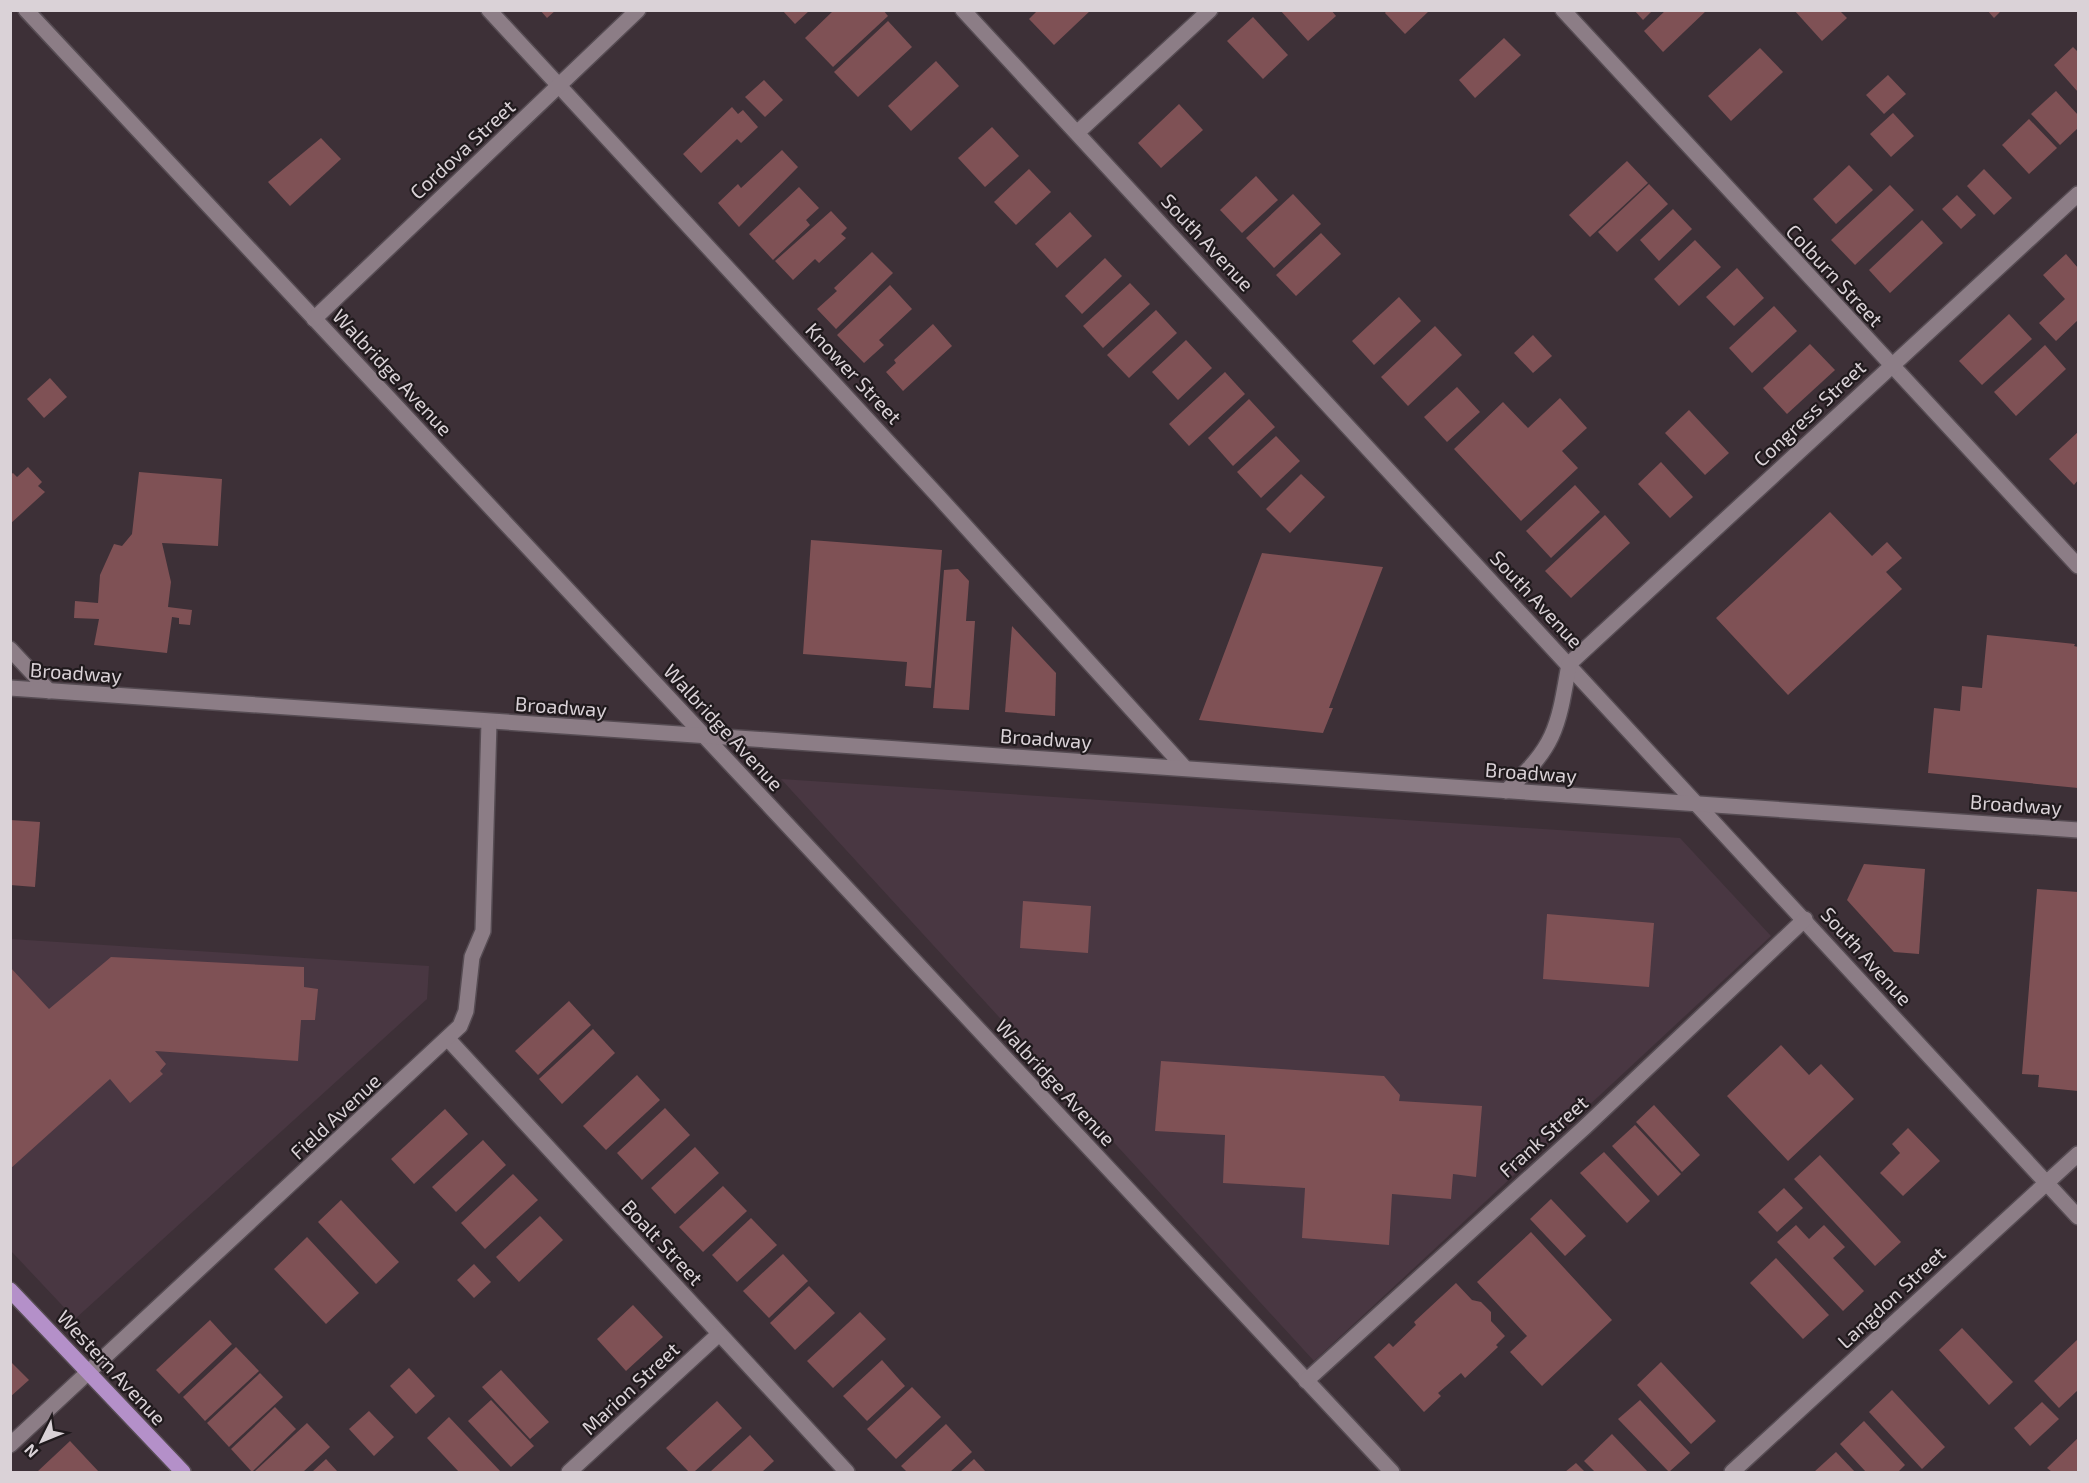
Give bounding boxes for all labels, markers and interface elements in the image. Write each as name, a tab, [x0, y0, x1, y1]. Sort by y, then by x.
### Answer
street label: Cordova Street	[405, 94, 520, 204]
street label: South Avenue	[1157, 188, 1259, 296]
street label: Colburn Street	[1781, 219, 1889, 331]
street label: Walbridge Avenue	[328, 304, 458, 440]
street label: Knower Street	[801, 317, 907, 429]
street label: Congress Street	[1748, 355, 1870, 471]
street label: South Avenue	[1486, 545, 1588, 653]
street label: Broadway	[29, 657, 123, 687]
street label: Walbridge Avenue	[659, 659, 789, 795]
street label: Broadway	[514, 691, 608, 721]
street label: Broadway	[999, 723, 1093, 753]
street label: Broadway	[1484, 757, 1578, 787]
street label: Broadway	[1969, 789, 2063, 819]
street label: South Avenue	[1817, 902, 1917, 1010]
street label: Walbridge Avenue	[991, 1014, 1121, 1150]
street label: Field Avenue	[285, 1068, 385, 1164]
street label: Frank Street	[1494, 1090, 1593, 1182]
street label: Boalt Street	[617, 1194, 709, 1290]
street label: Langdon Street	[1832, 1241, 1950, 1353]
street label: Western Avenue	[53, 1305, 171, 1429]
street label: Marion Street	[576, 1337, 684, 1439]
north arrow	[12, 1411, 72, 1471]
text: N	[20, 1441, 42, 1462]

